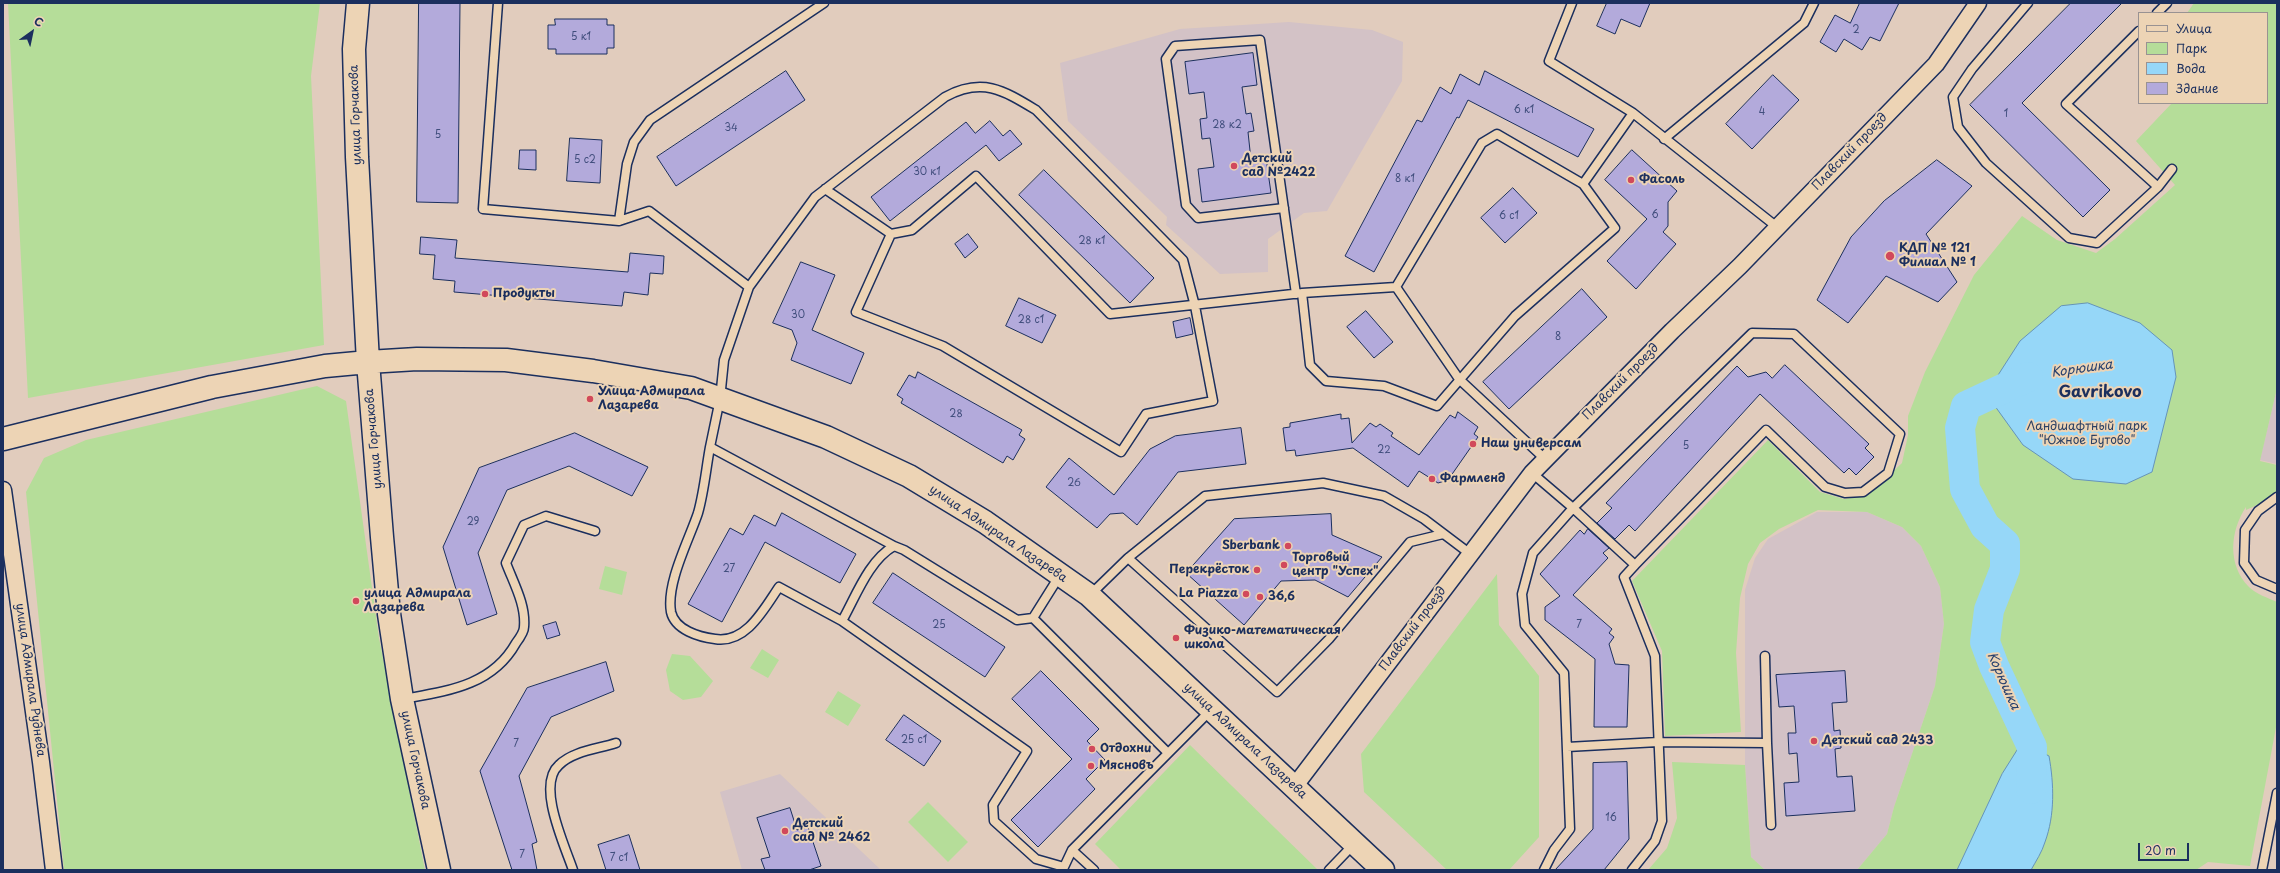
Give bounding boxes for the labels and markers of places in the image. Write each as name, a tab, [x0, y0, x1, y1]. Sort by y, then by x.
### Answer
place label: Детский сад №2422	[1242, 152, 1316, 180]
marker: Детский сад №2422	[1229, 161, 1239, 171]
place label: Фасоль	[1639, 173, 1685, 187]
marker: Фасоль	[1626, 175, 1636, 185]
place label: КДП № 121 Филиал № 1	[1899, 242, 1976, 270]
marker: КДП № 121 Филиал № 1	[1884, 250, 1896, 262]
place label: Продукты	[493, 287, 555, 301]
marker: Продукты	[480, 289, 490, 299]
place label: Улица Адмирала Лазарева	[598, 385, 705, 413]
marker: Улица Адмирала Лазарева	[585, 394, 595, 404]
place label: Наш универсам	[1481, 437, 1582, 451]
marker: Наш универсам	[1468, 439, 1478, 449]
place label: Фармленд	[1440, 472, 1505, 486]
marker: Фармленд	[1427, 474, 1437, 484]
place label: Sberbank	[1222, 539, 1280, 553]
marker: Sberbank	[1283, 541, 1293, 551]
place label: Торговый центр "Успех"	[1292, 551, 1378, 579]
marker: Торговый центр "Успех"	[1279, 560, 1289, 570]
place label: Перекрёсток	[1169, 563, 1249, 577]
marker: Перекрёсток	[1252, 565, 1262, 575]
place label: улица Адмирала Лазарева	[364, 587, 471, 615]
place label: La Piazza	[1179, 587, 1238, 601]
marker: La Piazza	[1241, 589, 1251, 599]
place label: 36,6	[1268, 590, 1295, 604]
marker: 36,6	[1255, 592, 1265, 602]
marker: улица Адмирала Лазарева	[351, 596, 361, 606]
place label: Физико-математическая школа	[1184, 624, 1341, 652]
marker: Физико-математическая школа	[1171, 633, 1181, 643]
place label: Детский сад 2433	[1822, 734, 1933, 748]
marker: Детский сад 2433	[1809, 736, 1819, 746]
place label: Отдохни	[1100, 742, 1152, 756]
marker: Отдохни	[1087, 744, 1097, 754]
place label: Мясновъ	[1099, 759, 1154, 773]
marker: Мясновъ	[1086, 761, 1096, 771]
place label: Детский сад № 2462	[793, 817, 870, 845]
marker: Детский сад № 2462	[780, 826, 790, 836]

